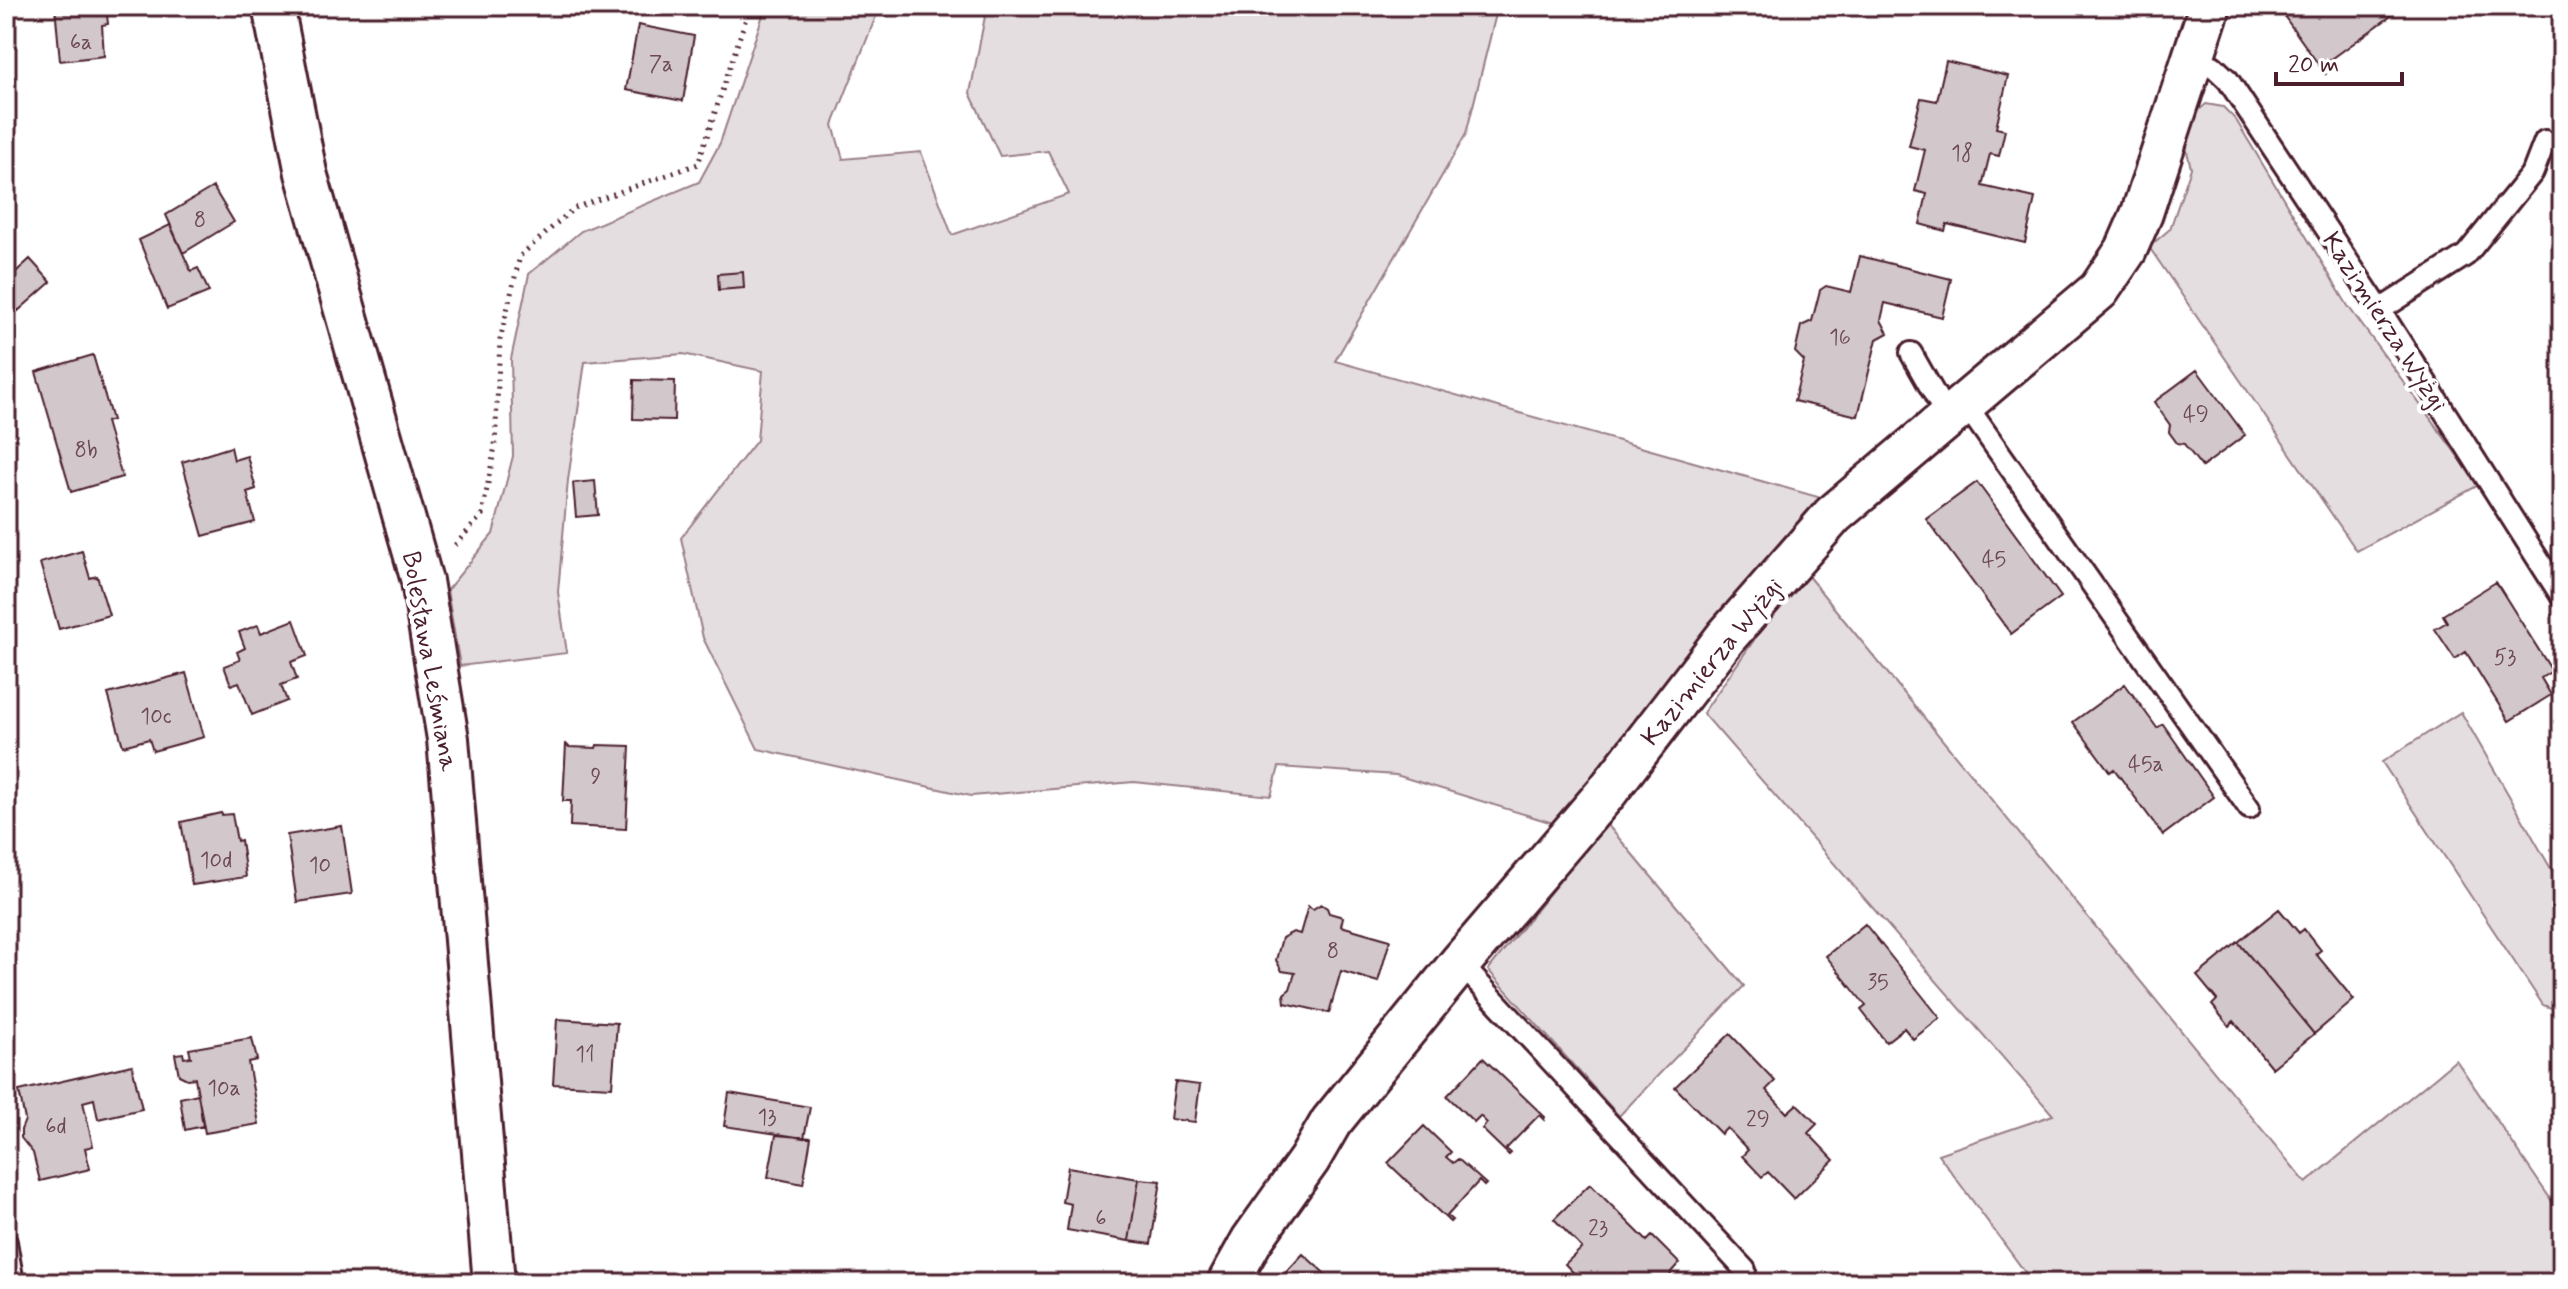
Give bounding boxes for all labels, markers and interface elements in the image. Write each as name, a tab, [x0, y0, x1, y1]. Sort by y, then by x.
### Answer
house number: 6a	[70, 29, 92, 57]
scale bar	[2276, 36, 2402, 86]
text: 20 m	[2288, 50, 2339, 81]
house number: 7a	[649, 51, 673, 79]
house number: 18	[1951, 140, 1973, 168]
house number: 8	[194, 207, 206, 235]
street label: Kazimierza Wyżgi	[2314, 226, 2455, 418]
house number: 16	[1829, 324, 1851, 352]
house number: 49	[2183, 401, 2209, 429]
house number: 8b	[74, 437, 98, 465]
house number: 45	[1982, 546, 2006, 574]
street label: Bolesława Leśmiana	[393, 549, 465, 774]
street label: Kazimierza Wyżgi	[1634, 571, 1791, 754]
house number: 53	[2494, 644, 2516, 672]
house number: 10c	[140, 703, 172, 731]
house number: 45a	[2128, 751, 2164, 779]
house number: 9	[591, 763, 601, 791]
house number: 10d	[200, 847, 232, 875]
house number: 10	[309, 852, 331, 880]
house number: 8	[1327, 938, 1339, 966]
house number: 35	[1867, 969, 1889, 997]
house number: 11	[575, 1041, 595, 1069]
house number: 10a	[207, 1075, 241, 1103]
house number: 13	[757, 1104, 777, 1132]
house number: 29	[1746, 1106, 1770, 1134]
house number: 6d	[45, 1113, 67, 1141]
house number: 6	[1095, 1205, 1107, 1233]
house number: 23	[1588, 1215, 1608, 1243]

